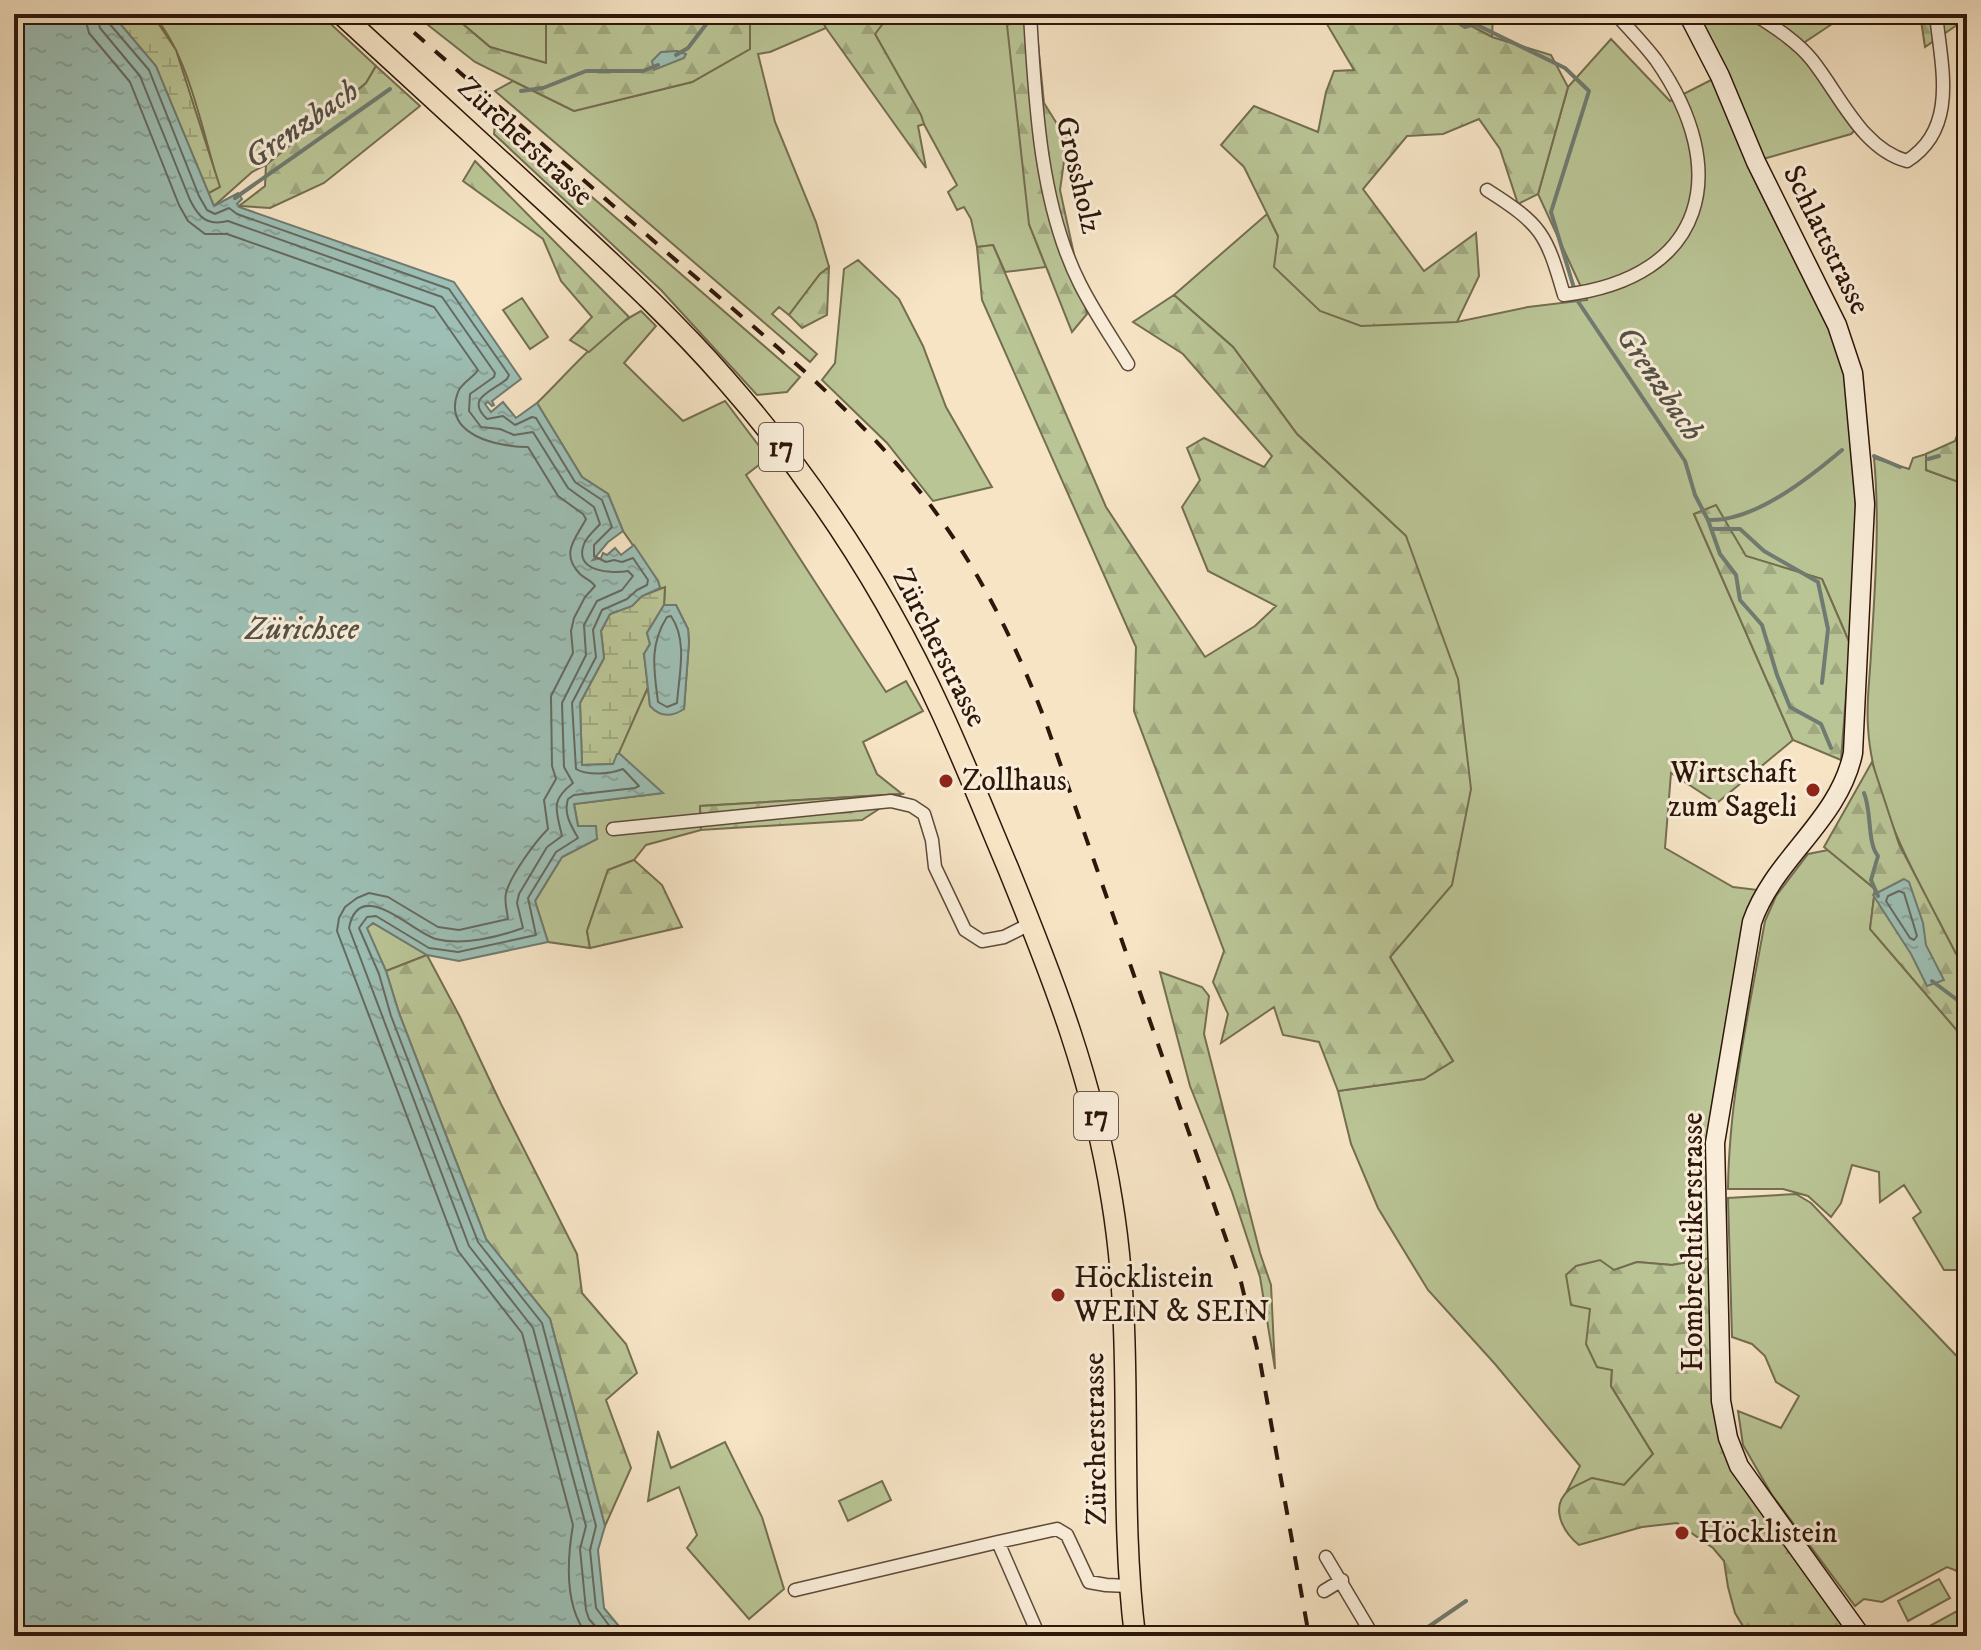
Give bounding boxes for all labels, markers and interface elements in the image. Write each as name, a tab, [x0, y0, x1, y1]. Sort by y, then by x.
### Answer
street label: Zürcherstrasse	[449, 69, 601, 215]
water label: Grenzbach	[237, 71, 367, 179]
street label: Grossholz	[1047, 113, 1109, 237]
street label: Schlattstrasse	[1774, 159, 1878, 321]
water label: Grenzbach	[1606, 319, 1712, 449]
road number: 17	[759, 423, 803, 471]
street label: Zürcherstrasse	[883, 563, 995, 733]
water label: Zürichsee	[243, 610, 360, 650]
place label: Wirtschaft zum Sageli	[1668, 755, 1797, 826]
place label: Zollhaus	[962, 763, 1067, 800]
marker: Zollhaus	[937, 772, 955, 790]
marker: Wirtschaft zum Sageli	[1804, 781, 1822, 799]
road number: 17	[1074, 1092, 1118, 1140]
street label: Hombrechtikerstrasse	[1675, 1112, 1712, 1372]
place label: Höcklistein WEIN & SEIN	[1073, 1260, 1270, 1331]
marker: Höcklistein WEIN & SEIN	[1049, 1286, 1067, 1304]
street label: Zürcherstrasse	[1076, 1352, 1116, 1526]
place label: Höcklistein	[1698, 1515, 1838, 1552]
marker: Höcklistein	[1673, 1524, 1691, 1542]

